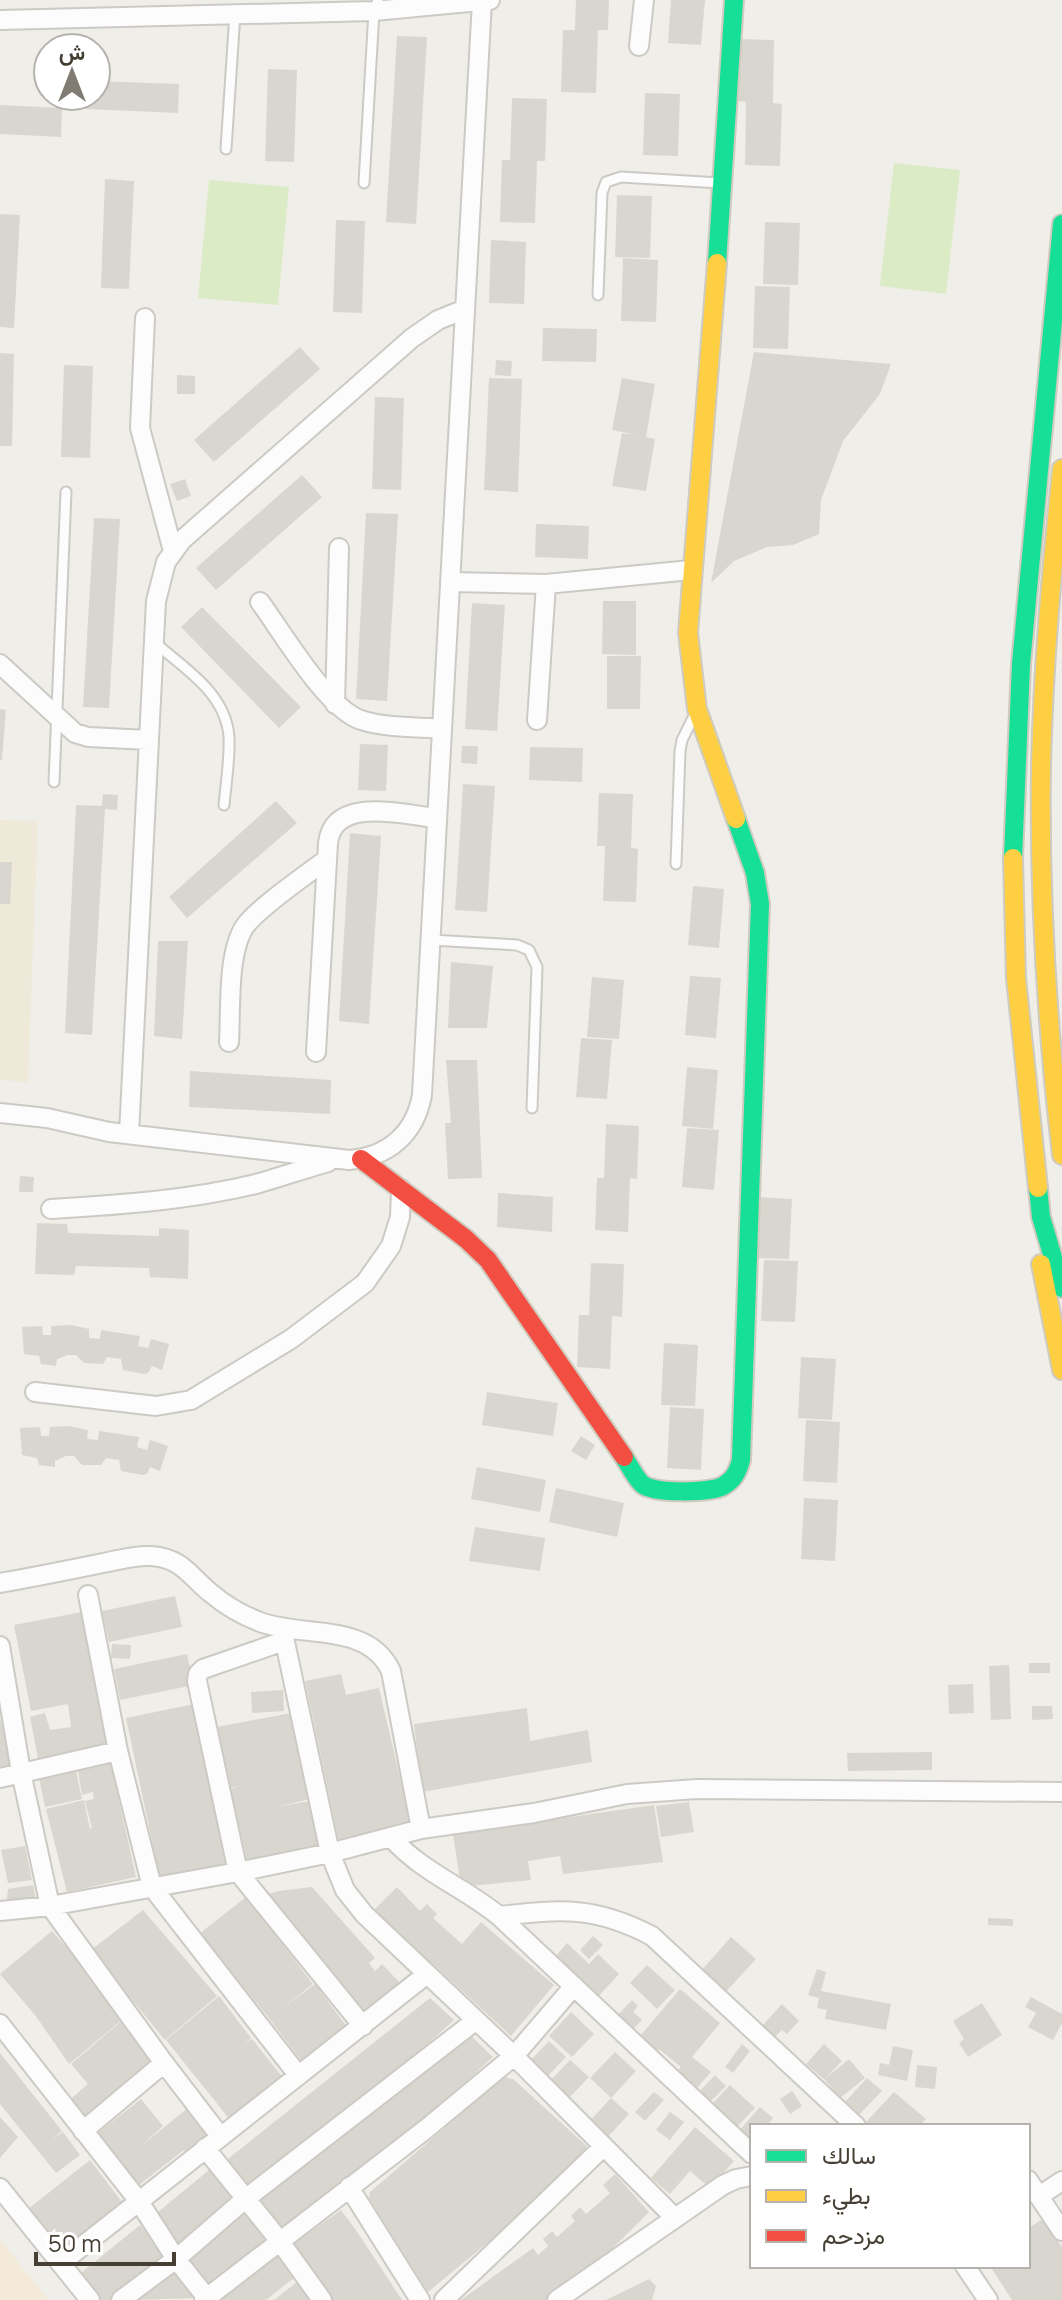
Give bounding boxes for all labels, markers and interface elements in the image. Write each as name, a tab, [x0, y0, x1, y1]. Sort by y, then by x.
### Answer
north arrow	[32, 32, 112, 112]
text: ش	[59, 37, 85, 67]
legend	[750, 2124, 1030, 2268]
text: سالك	[822, 2138, 876, 2171]
text: بطيء	[822, 2178, 871, 2215]
scale bar	[36, 2216, 174, 2266]
text: مزدحم	[822, 2218, 885, 2252]
text: 50 m	[48, 2226, 102, 2259]

